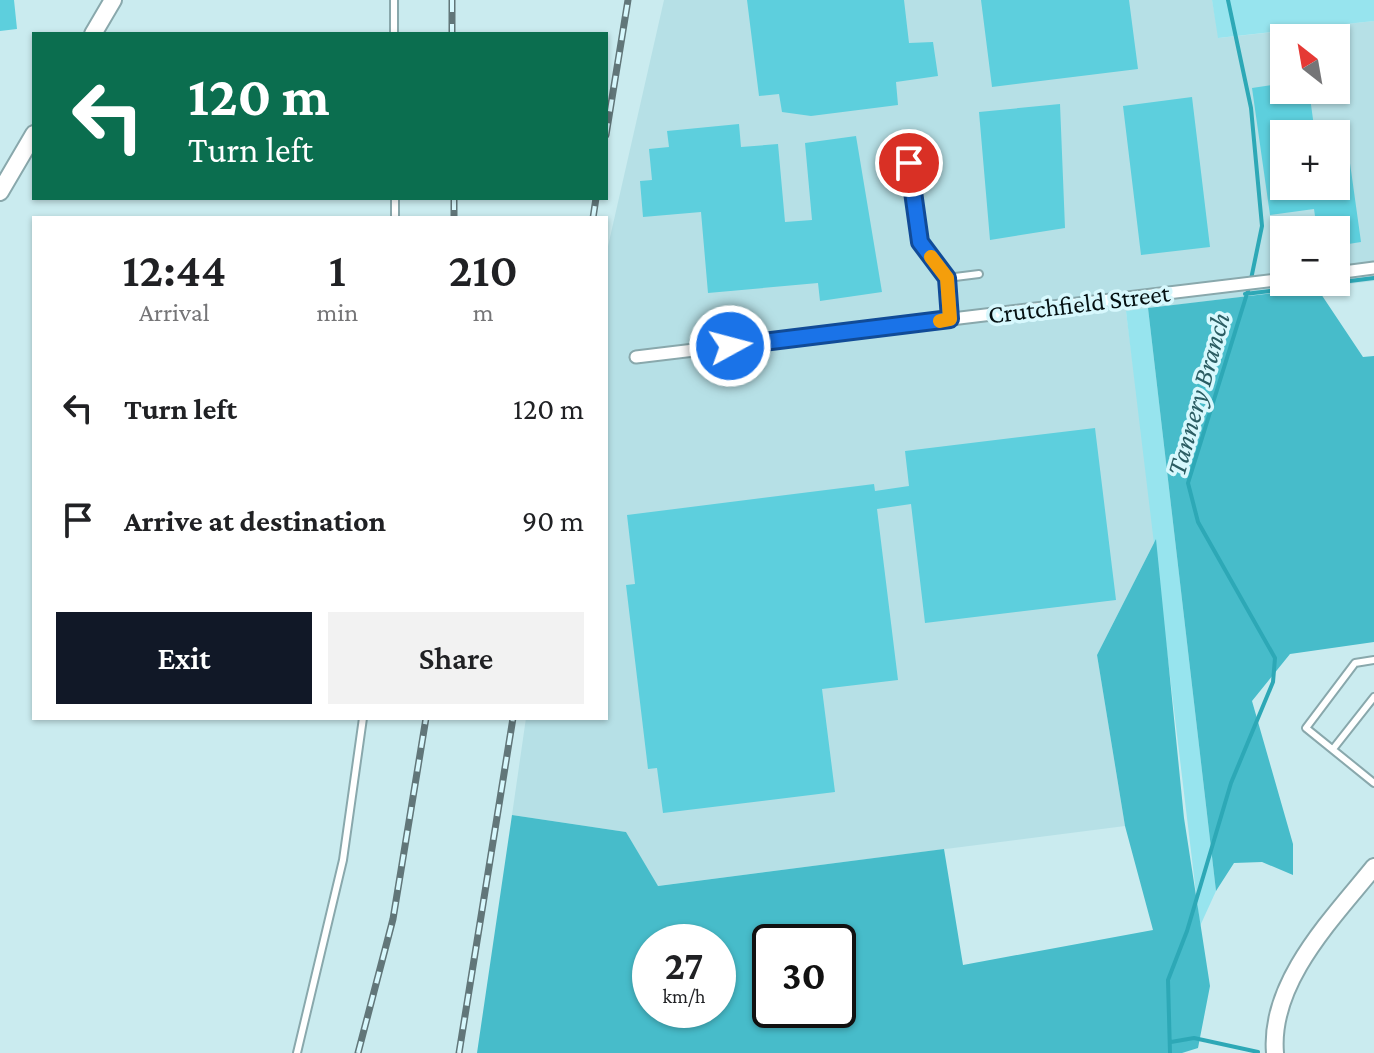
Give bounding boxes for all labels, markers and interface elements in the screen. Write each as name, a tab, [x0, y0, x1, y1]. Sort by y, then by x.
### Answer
north arrow	[1270, 24, 1350, 104]
map controls	[1270, 24, 1350, 296]
icon: left	[56, 64, 160, 168]
text: 120 m	[188, 65, 330, 127]
button: +	[1270, 120, 1350, 200]
pin	[875, 129, 943, 197]
text: Turn left	[188, 130, 313, 170]
icon: arrive	[887, 141, 931, 185]
button: −	[1270, 216, 1350, 296]
text: 12:44	[122, 243, 226, 296]
text: 1	[329, 243, 346, 296]
text: 210	[448, 243, 518, 296]
street label: Crutchfield Street	[986, 278, 1172, 330]
text: Arrival	[139, 298, 210, 327]
text: min	[317, 298, 358, 327]
text: m	[473, 298, 494, 327]
position arrow	[688, 304, 772, 388]
water label: Tannery Branch	[1160, 309, 1236, 479]
icon: left	[56, 386, 100, 430]
text: Turn left	[124, 392, 237, 425]
text: 120 m	[513, 392, 584, 425]
icon: arrive	[56, 498, 100, 542]
text: Arrive at destination	[124, 504, 386, 537]
text: 90 m	[522, 504, 584, 537]
button: Exit	[56, 612, 312, 704]
button: Share	[328, 612, 584, 704]
speed limit sign: 30	[752, 924, 856, 1028]
text: 27	[665, 943, 703, 988]
text: km/h	[662, 985, 706, 1007]

